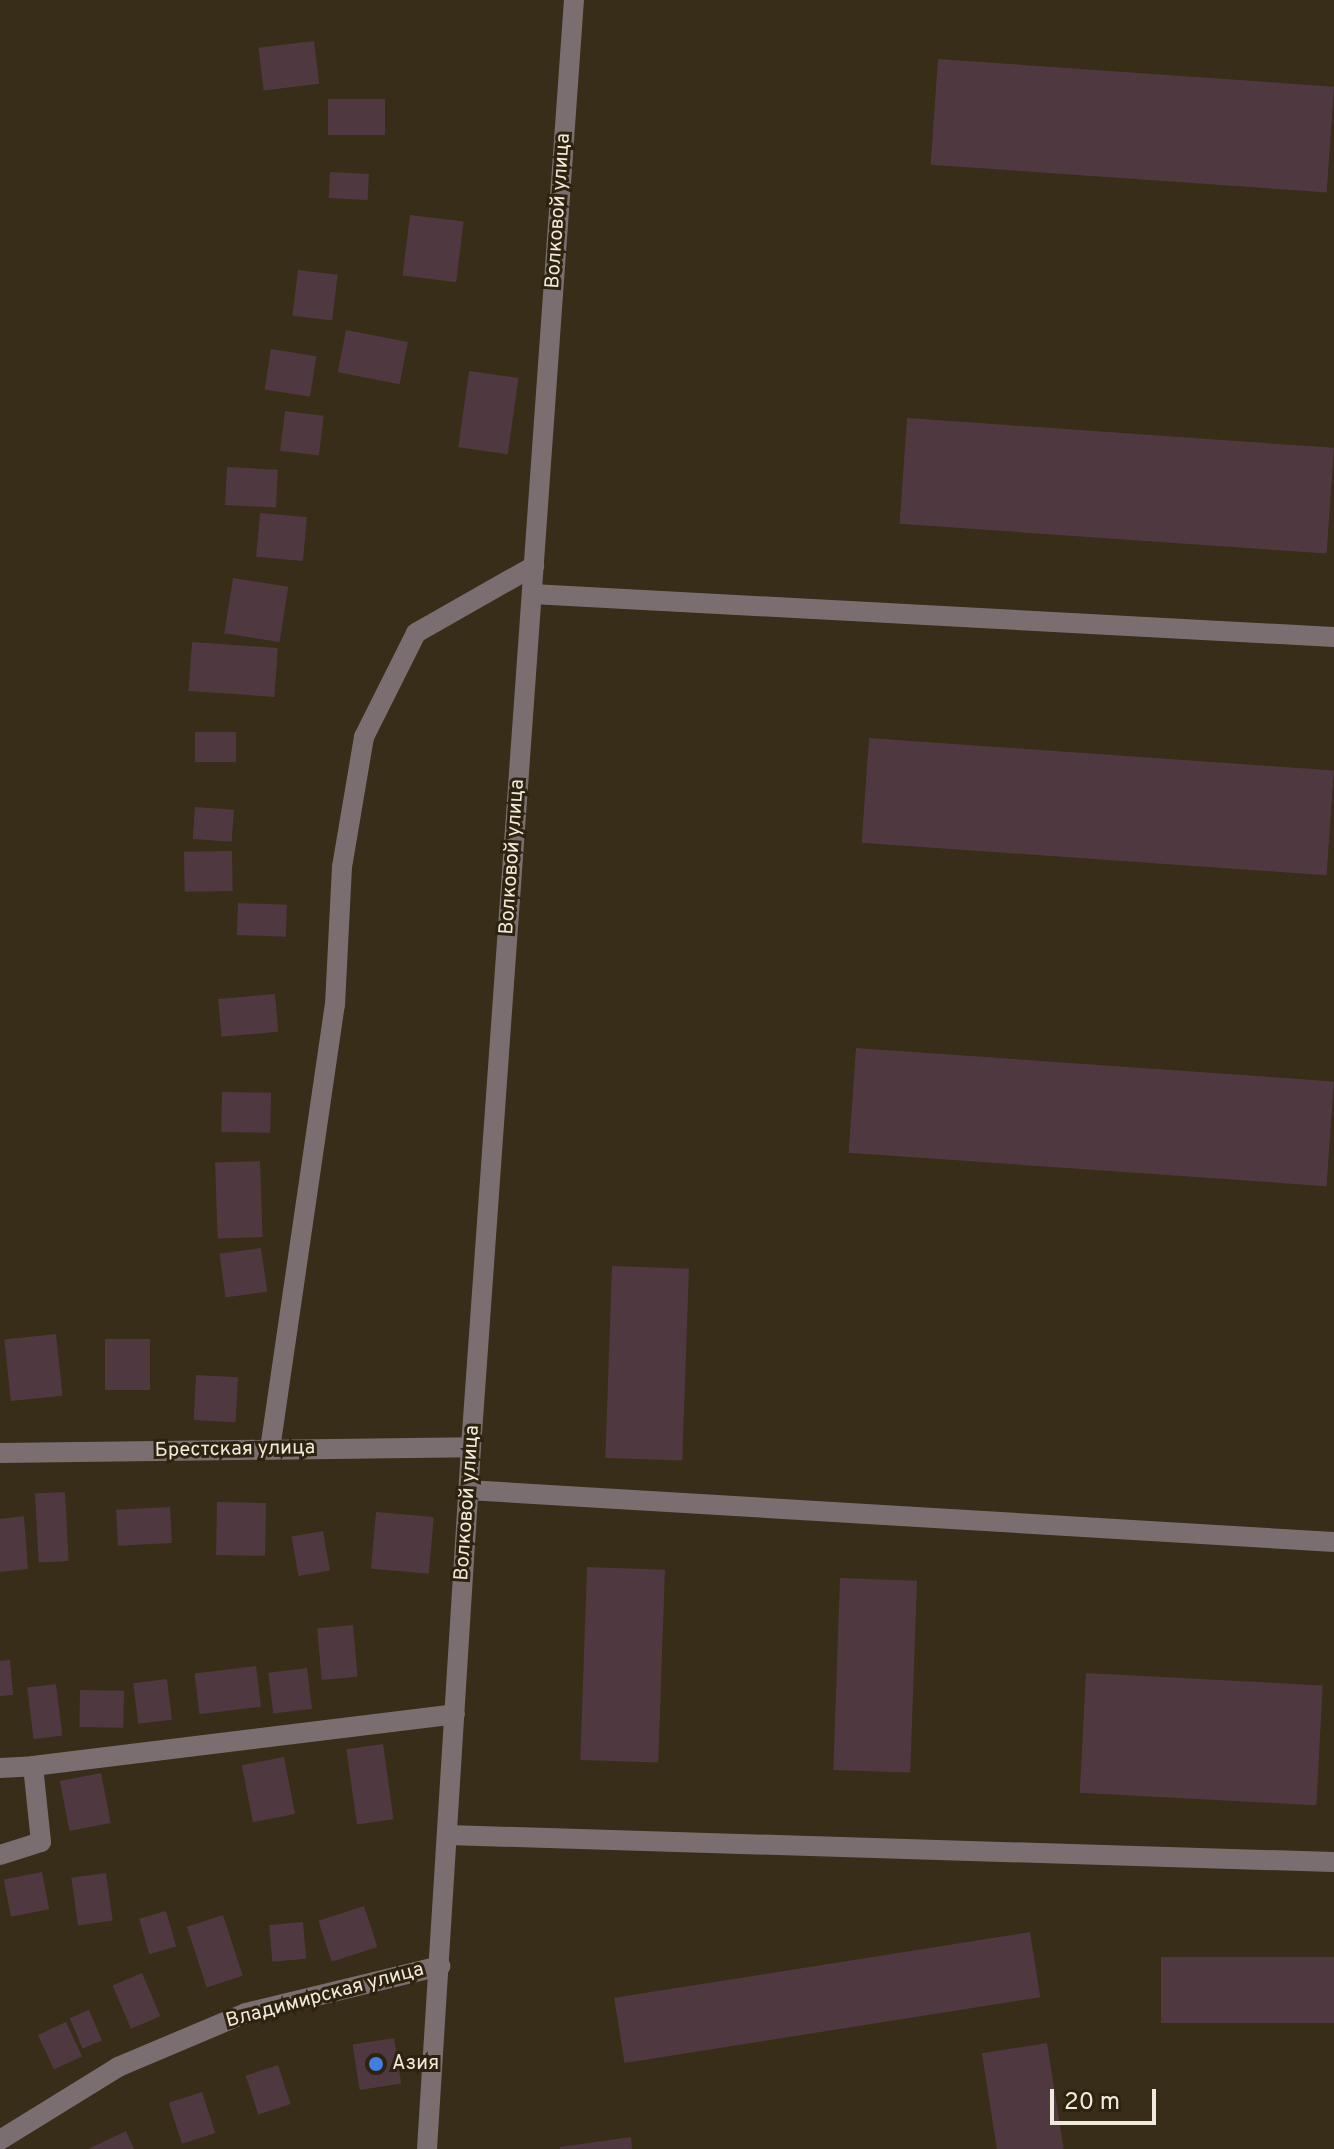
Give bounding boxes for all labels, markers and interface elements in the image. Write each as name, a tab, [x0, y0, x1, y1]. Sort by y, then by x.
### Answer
street label: Волковой улица	[542, 132, 576, 290]
street label: Волковой улица	[496, 778, 530, 936]
street label: Волковой улица	[451, 1424, 485, 1582]
street label: Брестская улица	[155, 1437, 315, 1463]
street label: Владимирская улица	[223, 1958, 427, 2034]
place label: Азия	[392, 2052, 439, 2076]
marker: Азия	[367, 2055, 385, 2073]
scale bar	[1054, 2073, 1160, 2123]
text: 20 m	[1064, 2088, 1120, 2118]

